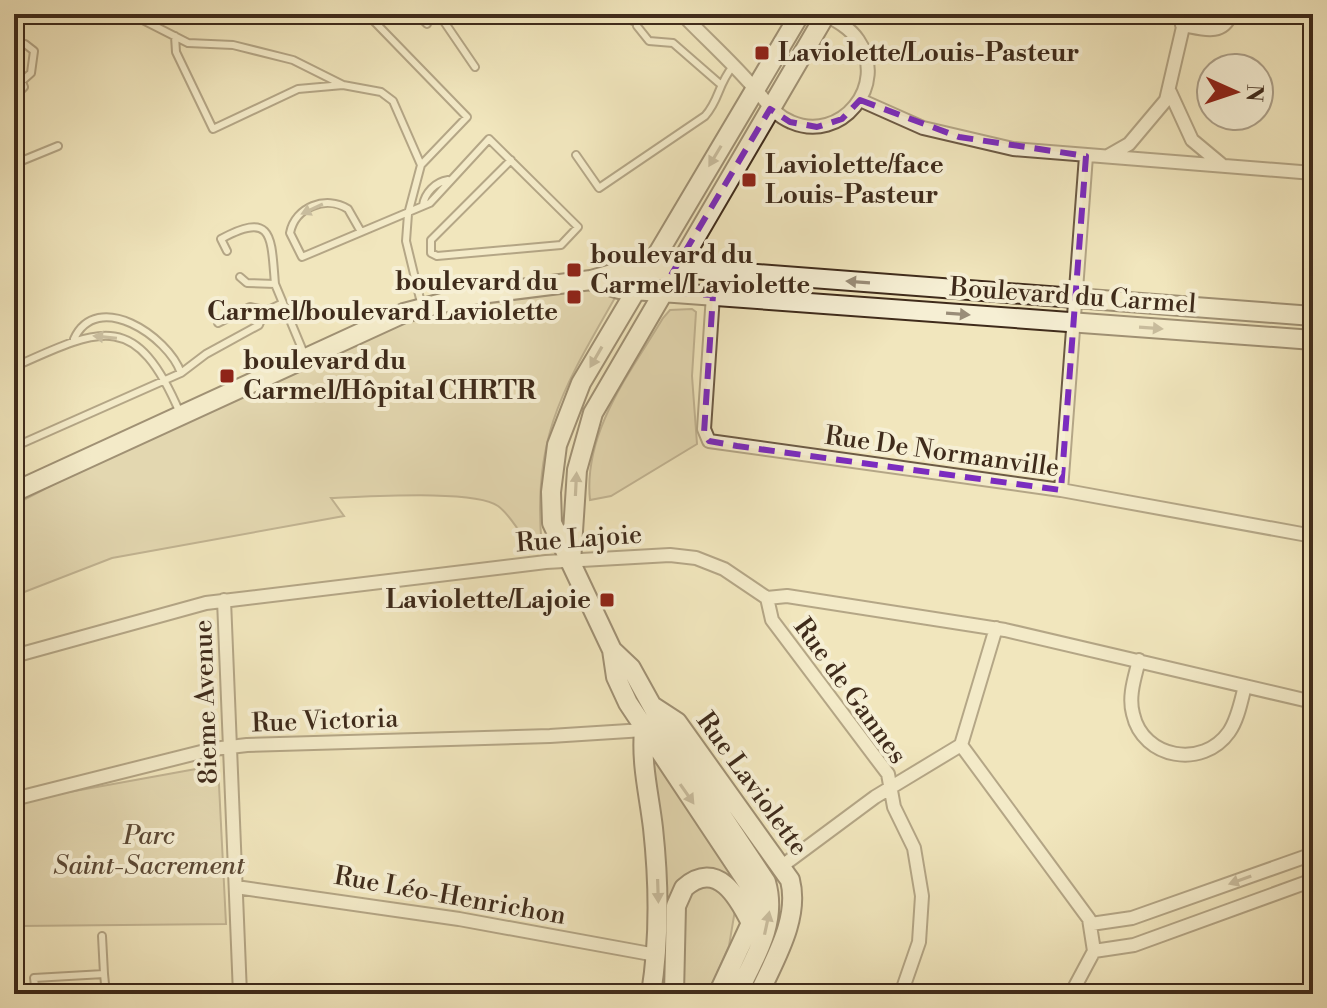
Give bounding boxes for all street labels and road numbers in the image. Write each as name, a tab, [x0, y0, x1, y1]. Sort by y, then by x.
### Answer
street label: Boulevard du Carmel	[948, 271, 1198, 321]
street label: Rue De Normanville	[823, 420, 1061, 484]
street label: Rue Lajoie	[515, 519, 643, 559]
street label: Rue de Gannes	[786, 612, 914, 770]
street label: 8ieme Avenue	[187, 619, 225, 785]
street label: Rue Victoria	[251, 702, 400, 740]
street label: Rue Laviolette	[689, 706, 815, 862]
street label: Rue Léo-Henrichon	[332, 860, 568, 932]

